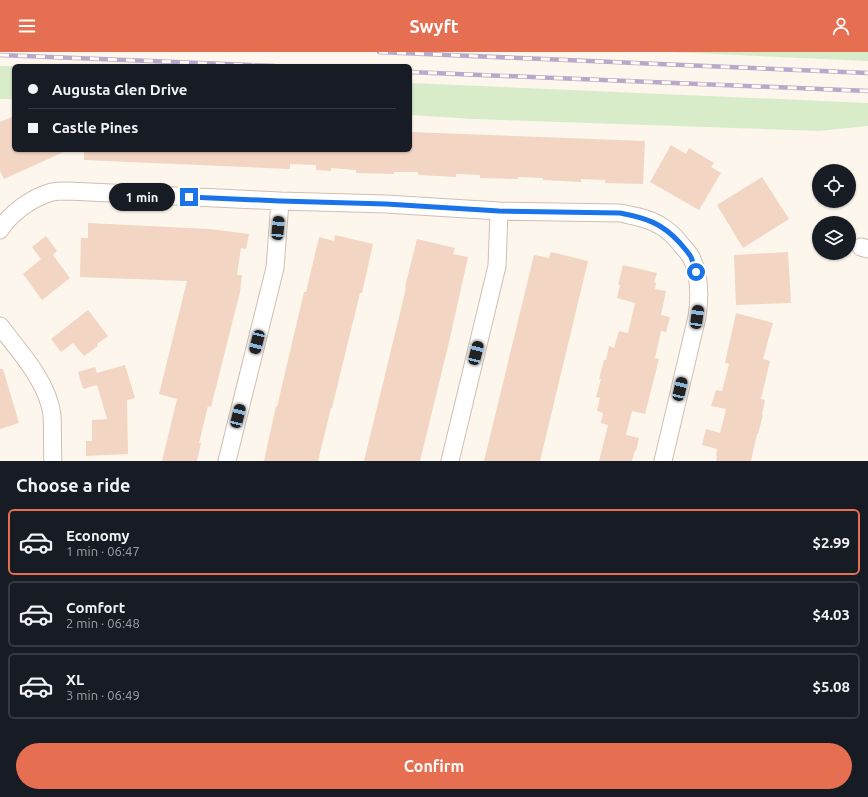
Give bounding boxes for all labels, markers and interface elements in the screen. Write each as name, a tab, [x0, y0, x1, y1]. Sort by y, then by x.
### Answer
icon: menu	[16, 15, 38, 37]
icon: person	[830, 15, 852, 37]
text: Swyft	[409, 16, 459, 36]
text: Augusta Glen Drive	[52, 81, 187, 98]
text: Castle Pines	[52, 119, 138, 136]
map controls	[812, 164, 856, 260]
button: locate	[812, 164, 856, 208]
callout: 1 min	[109, 183, 175, 211]
route end	[180, 188, 198, 206]
text: 1 min	[126, 190, 158, 204]
car	[271, 216, 285, 240]
button: layers	[812, 216, 856, 260]
route start	[687, 263, 705, 281]
car	[689, 304, 705, 330]
car	[248, 329, 266, 355]
car	[467, 340, 485, 366]
car	[671, 376, 689, 402]
car	[229, 403, 247, 429]
text: Choose a ride	[16, 475, 130, 495]
icon: car	[18, 524, 54, 560]
text: Economy	[66, 527, 130, 544]
text: $2.99	[812, 534, 850, 551]
text: 1 min · 06:47	[66, 544, 140, 558]
icon: car	[18, 596, 54, 632]
text: Comfort	[66, 599, 125, 616]
text: $4.03	[812, 606, 850, 623]
text: 2 min · 06:48	[66, 616, 140, 630]
icon: car	[18, 668, 54, 704]
text: XL	[66, 671, 84, 688]
text: $5.08	[812, 678, 850, 695]
text: 3 min · 06:49	[66, 688, 140, 702]
button: Confirm	[16, 743, 852, 789]

